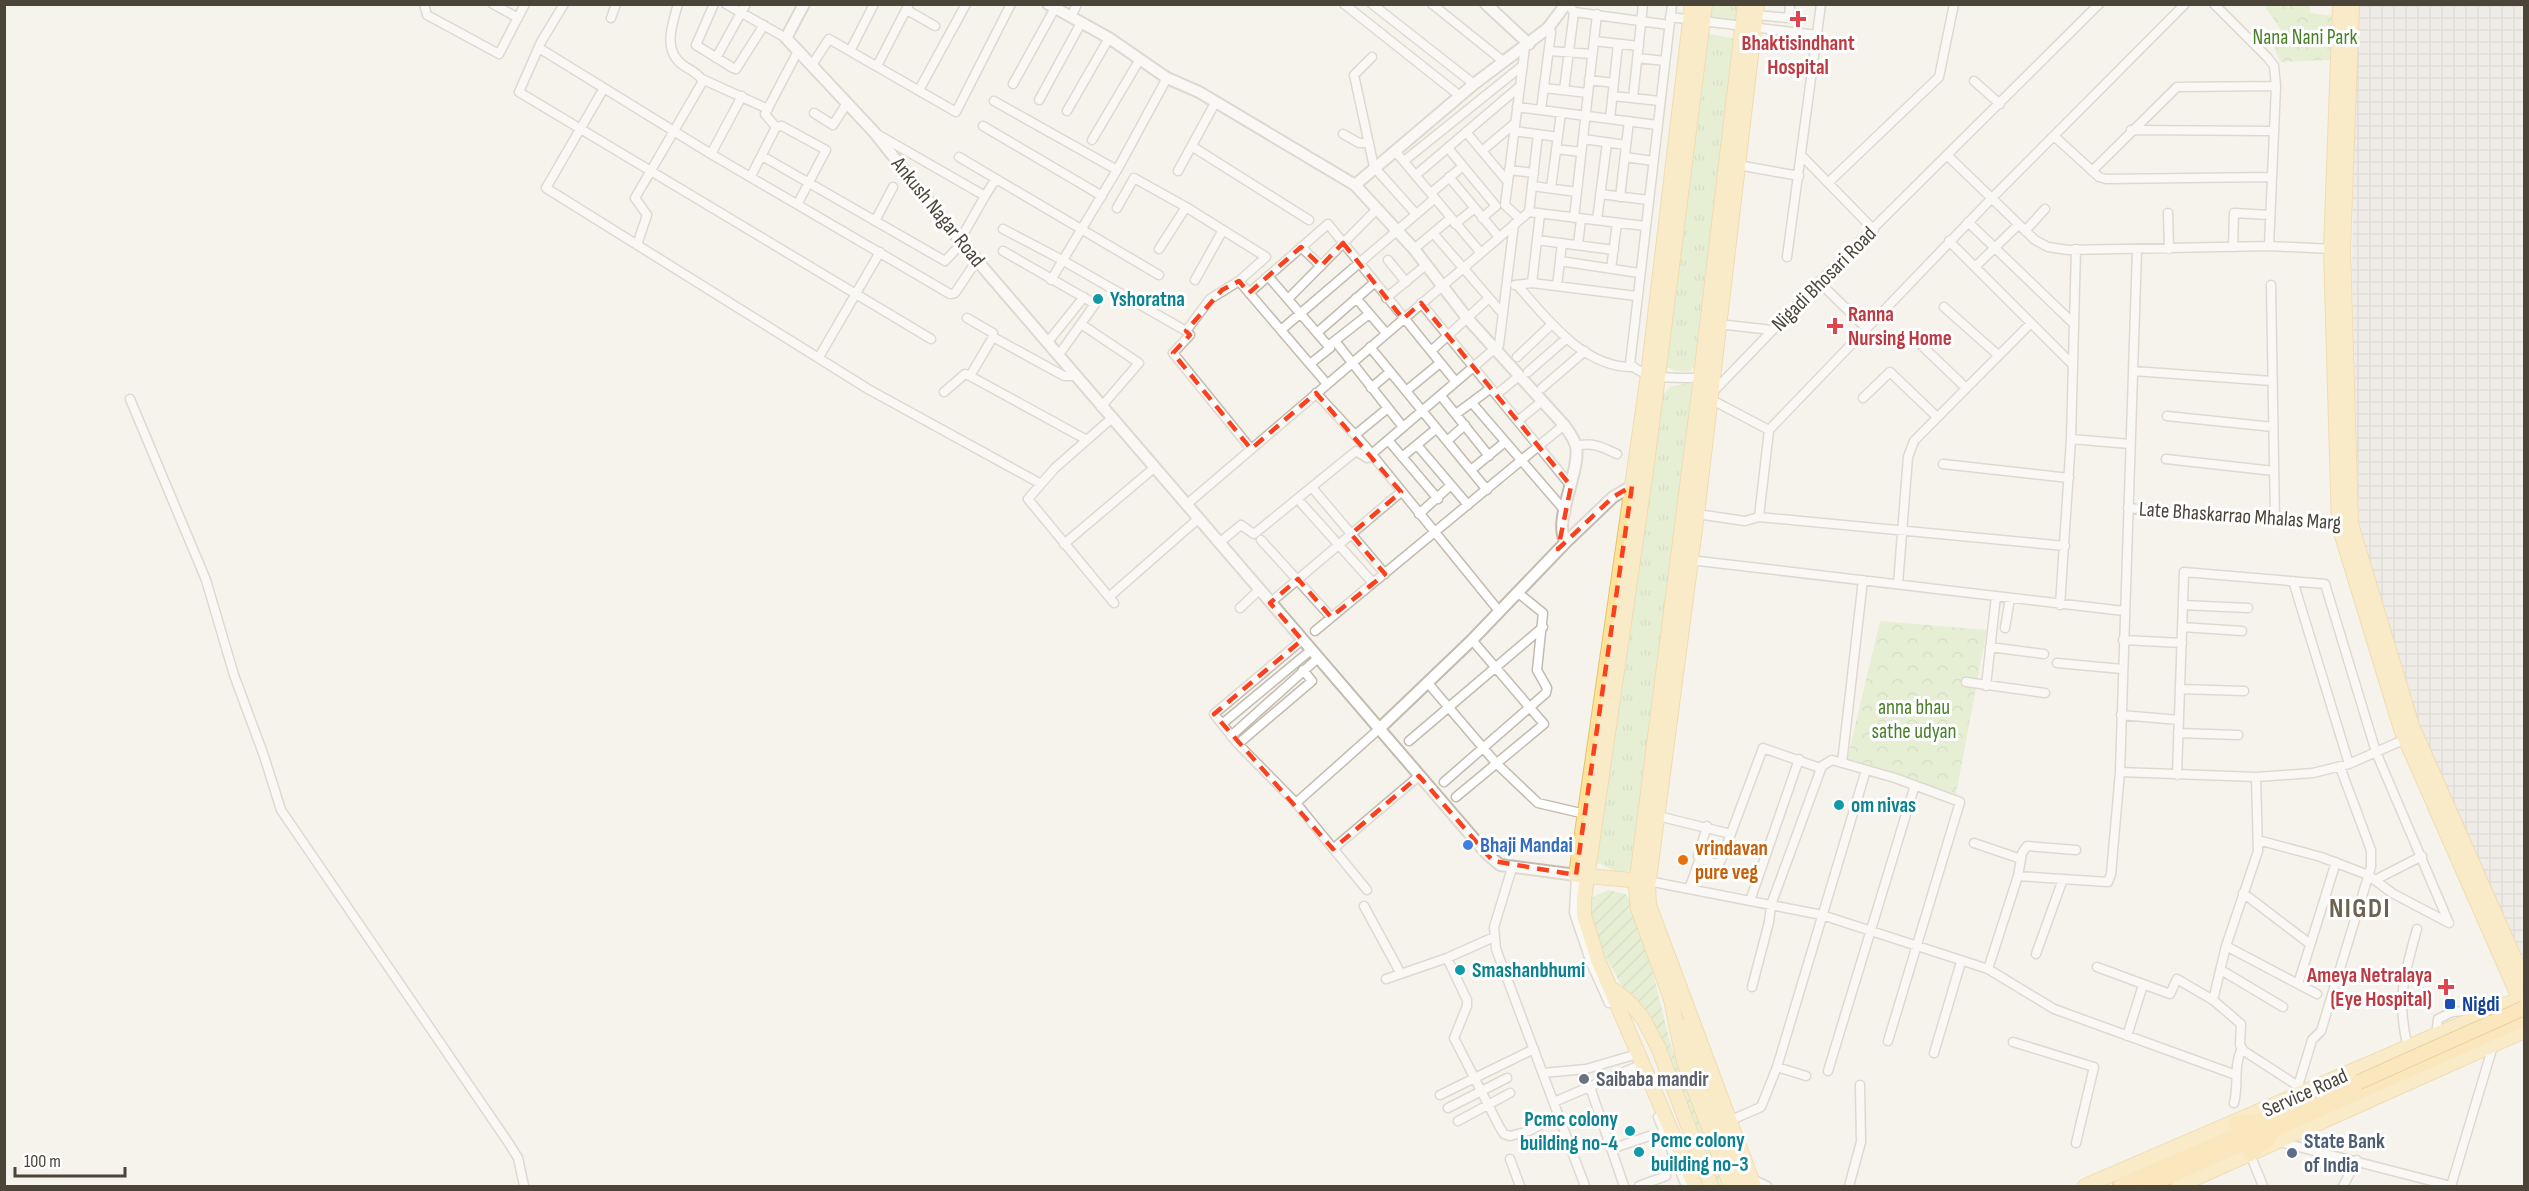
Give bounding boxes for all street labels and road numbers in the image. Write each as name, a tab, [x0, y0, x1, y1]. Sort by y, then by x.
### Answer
street label: Ankush Nagar Road	[885, 151, 990, 272]
street label: Nigadi Bhosari Road	[1766, 221, 1882, 337]
street label: Late Bhaskarrao Mhalas Marg	[2138, 496, 2342, 536]
street label: Service Road	[2258, 1063, 2352, 1123]

